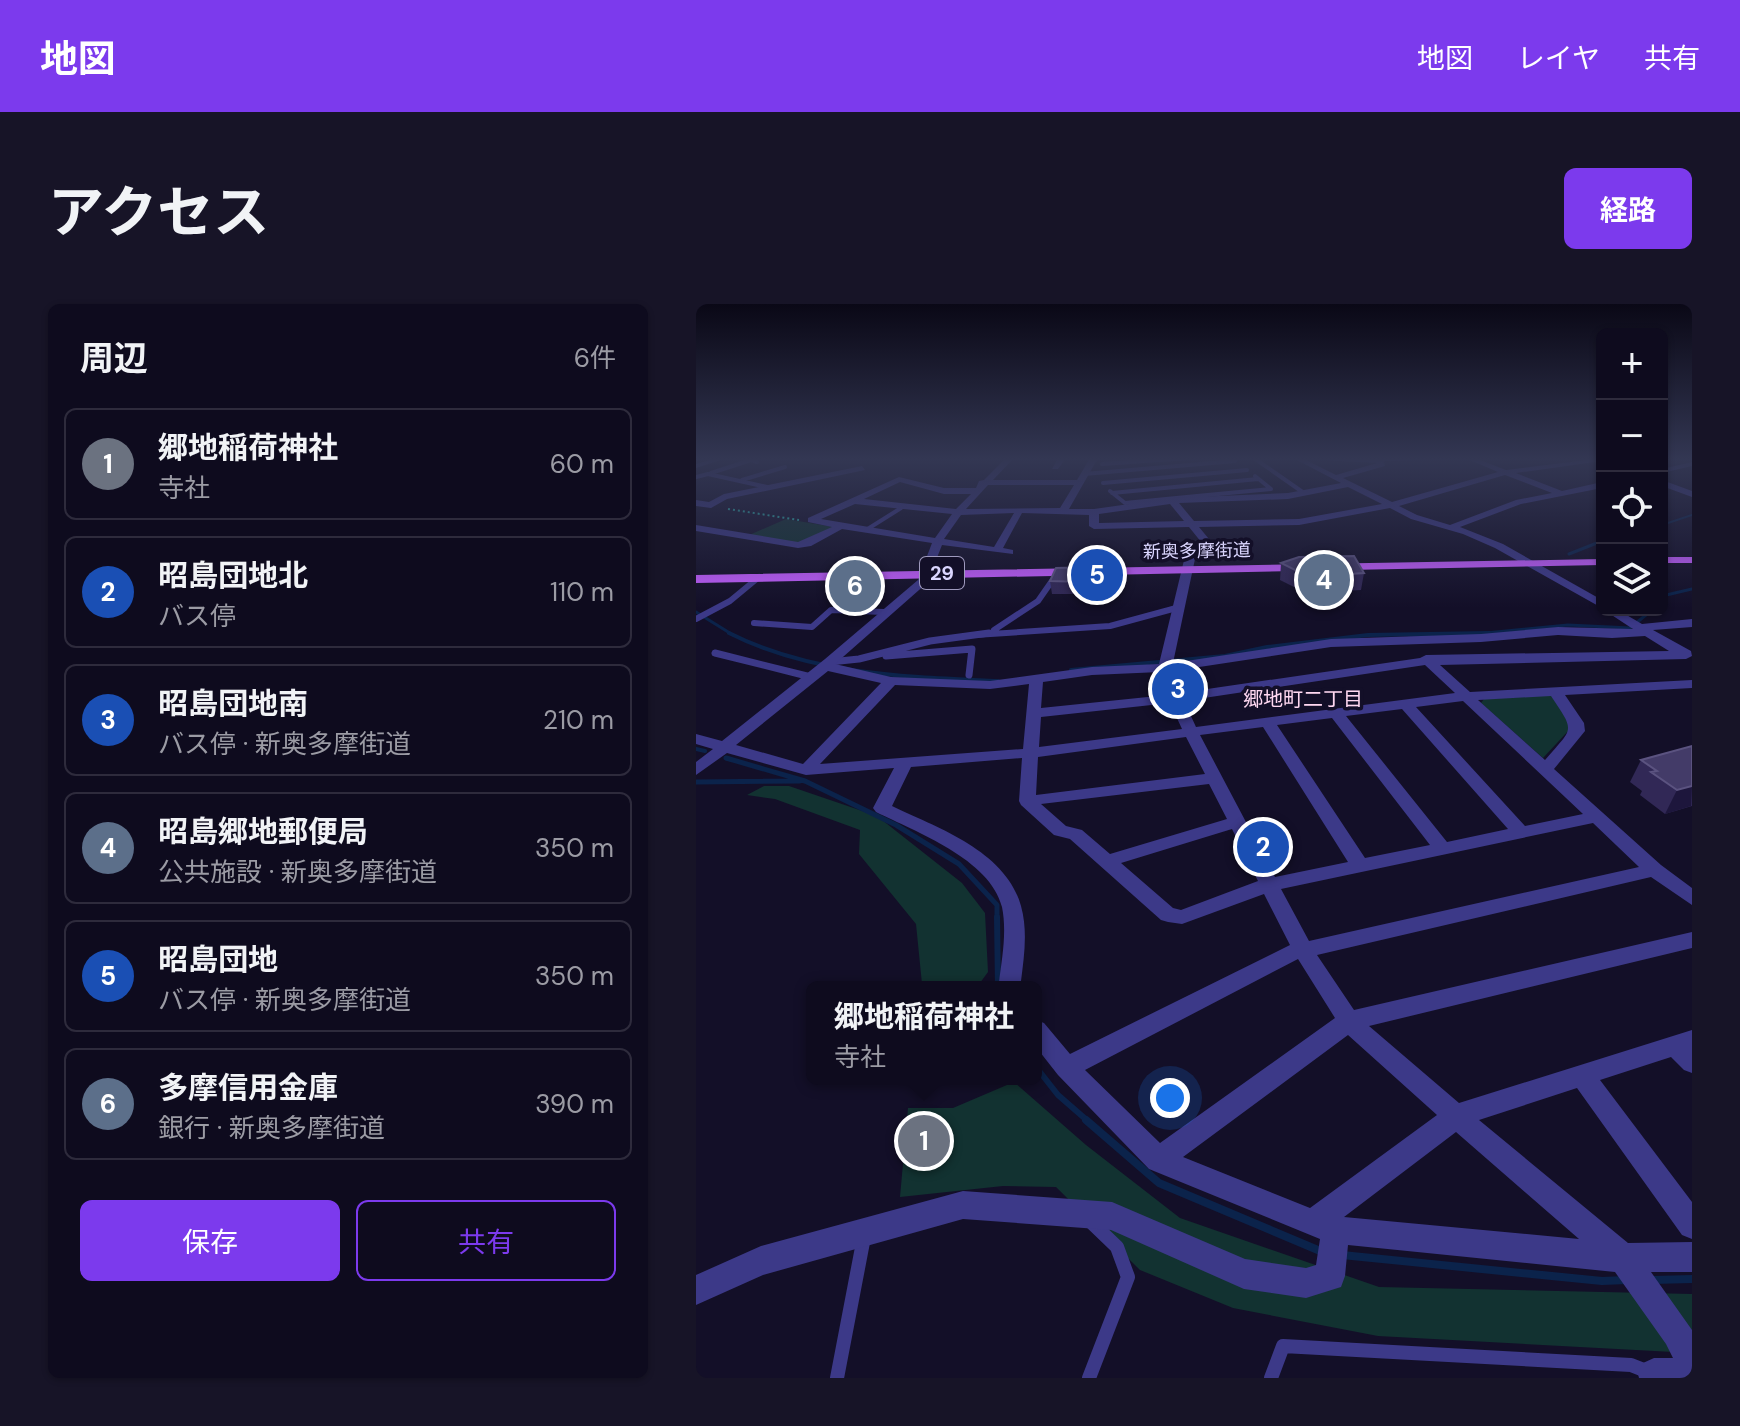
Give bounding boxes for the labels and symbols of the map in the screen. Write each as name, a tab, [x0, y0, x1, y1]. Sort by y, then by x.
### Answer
street label: 新奥多摩街道	[1143, 538, 1251, 564]
pin: 5	[1071, 545, 1123, 605]
pin: 4	[1298, 550, 1350, 610]
pin: 6	[829, 556, 881, 616]
road number: 29	[920, 557, 964, 589]
pin: 3	[1152, 659, 1204, 719]
district label: 郷地町二丁目	[1243, 686, 1363, 712]
pin: 2	[1237, 817, 1289, 877]
your location	[1150, 1078, 1190, 1118]
pin: 1	[898, 1111, 950, 1171]

